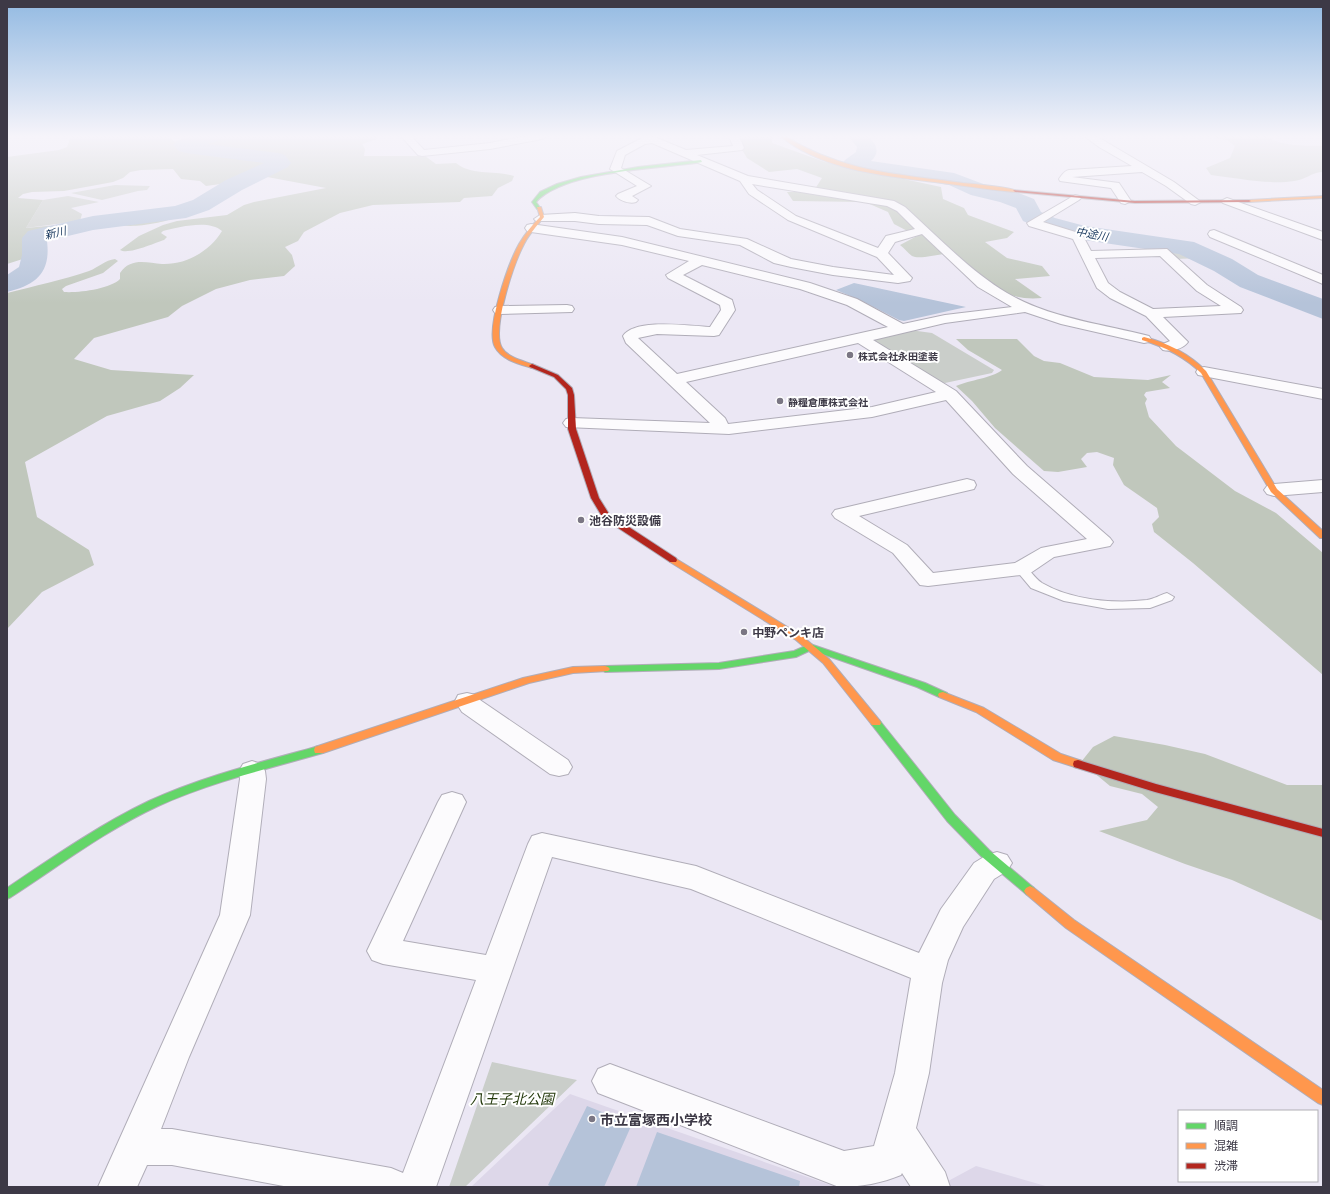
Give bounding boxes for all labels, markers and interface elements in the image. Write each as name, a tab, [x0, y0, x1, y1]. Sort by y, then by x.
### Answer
water label: 新川	[42, 222, 68, 242]
water label: 中途川	[1074, 222, 1111, 244]
place label: 株式会社永田塗装	[858, 348, 938, 363]
marker: 株式会社永田塗装	[845, 350, 855, 360]
place label: 静糧倉庫株式会社	[788, 394, 869, 409]
marker: 静糧倉庫株式会社	[775, 396, 785, 406]
place label: 池谷防災設備	[589, 511, 661, 529]
marker: 池谷防災設備	[576, 515, 586, 525]
place label: 中野ペンキ店	[752, 623, 824, 641]
marker: 中野ペンキ店	[739, 627, 749, 637]
park label: 八王子北公園	[470, 1088, 556, 1108]
place label: 市立富塚西小学校	[600, 1109, 712, 1129]
legend	[1178, 1110, 1318, 1182]
marker: 市立富塚西小学校	[587, 1114, 597, 1124]
text: 順調	[1214, 1116, 1238, 1134]
text: 混雑	[1214, 1136, 1238, 1154]
text: 渋滞	[1214, 1156, 1238, 1174]

